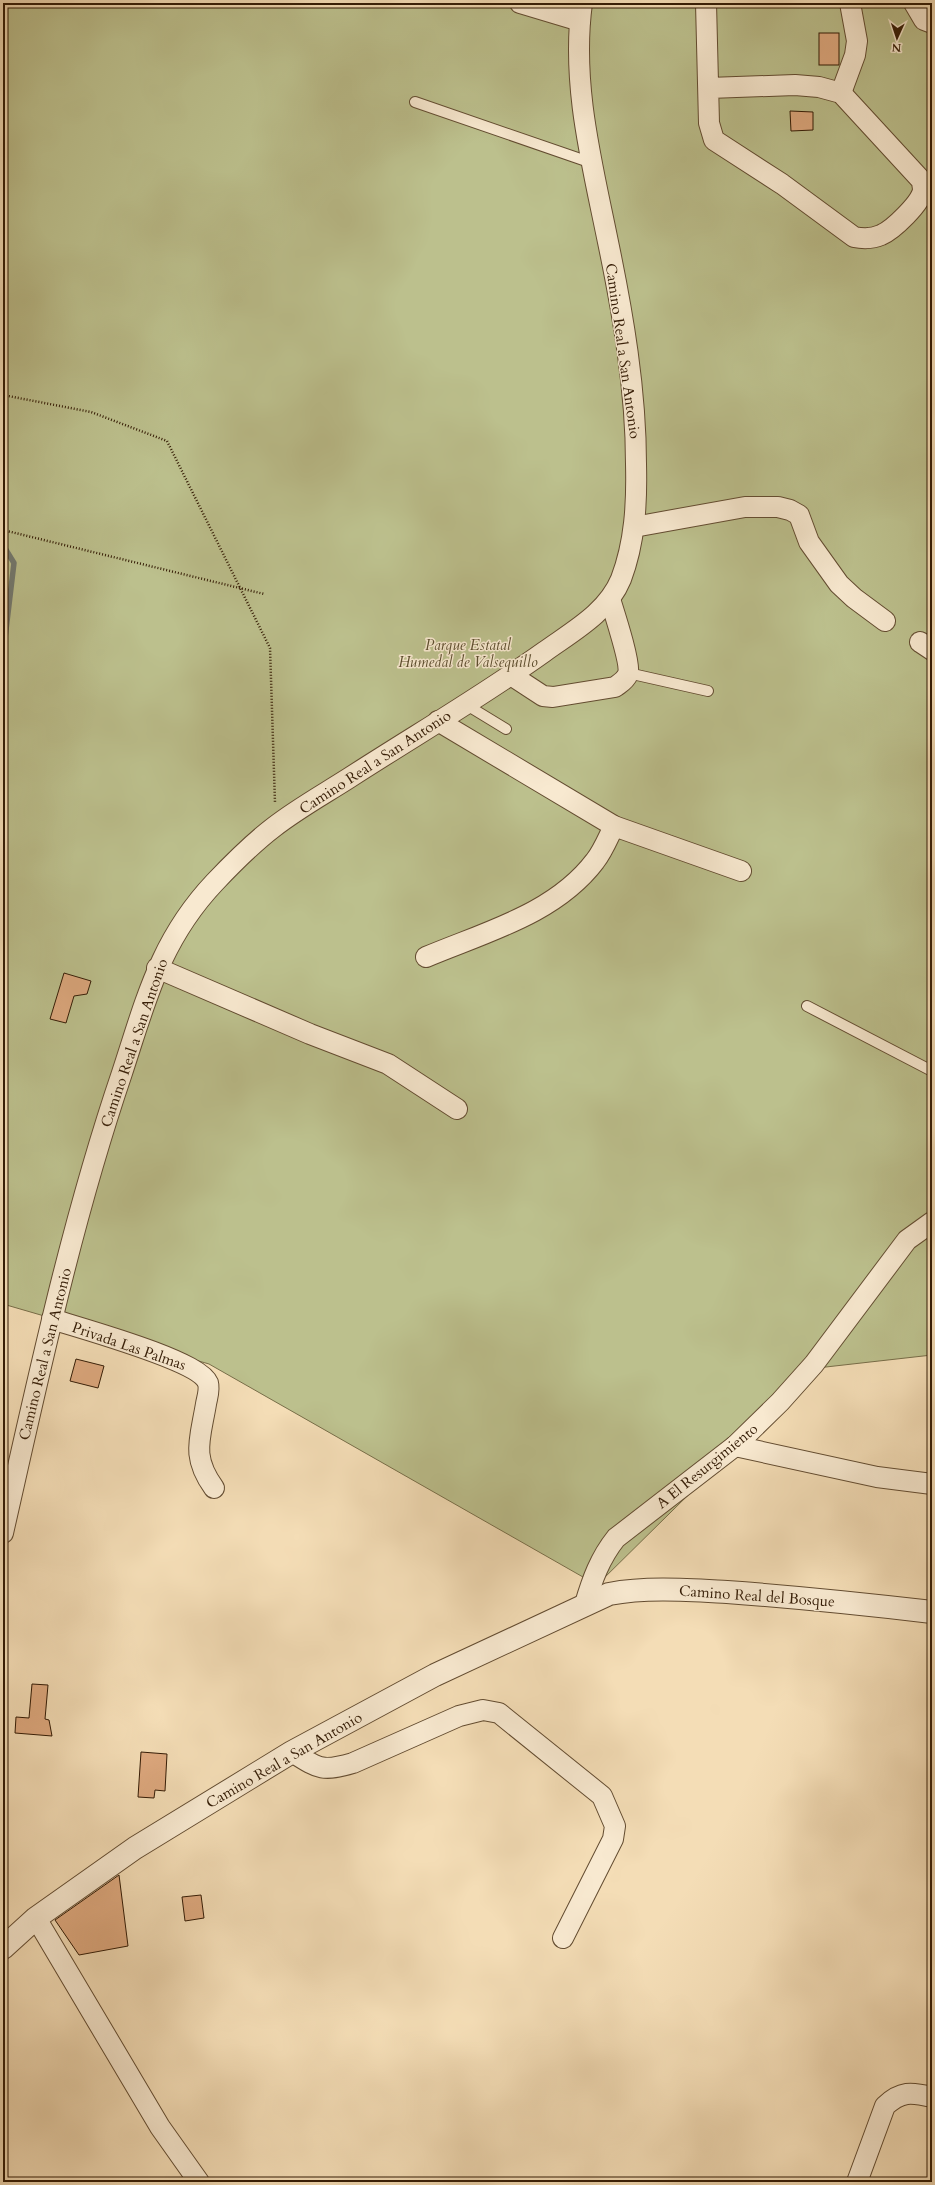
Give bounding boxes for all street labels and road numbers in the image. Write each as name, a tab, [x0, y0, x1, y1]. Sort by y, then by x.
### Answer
street label: Camino Real a San Antonio	[601, 262, 645, 440]
street label: Camino Real a San Antonio	[295, 705, 455, 819]
street label: Camino Real a San Antonio	[96, 956, 172, 1130]
street label: Camino Real a San Antonio	[14, 1266, 76, 1442]
street label: Privada Las Palmas	[69, 1317, 189, 1375]
street label: A El Resurgimiento	[652, 1419, 762, 1513]
street label: Camino Real del Bosque	[678, 1581, 836, 1611]
street label: Camino Real a San Antonio	[202, 1707, 366, 1813]

